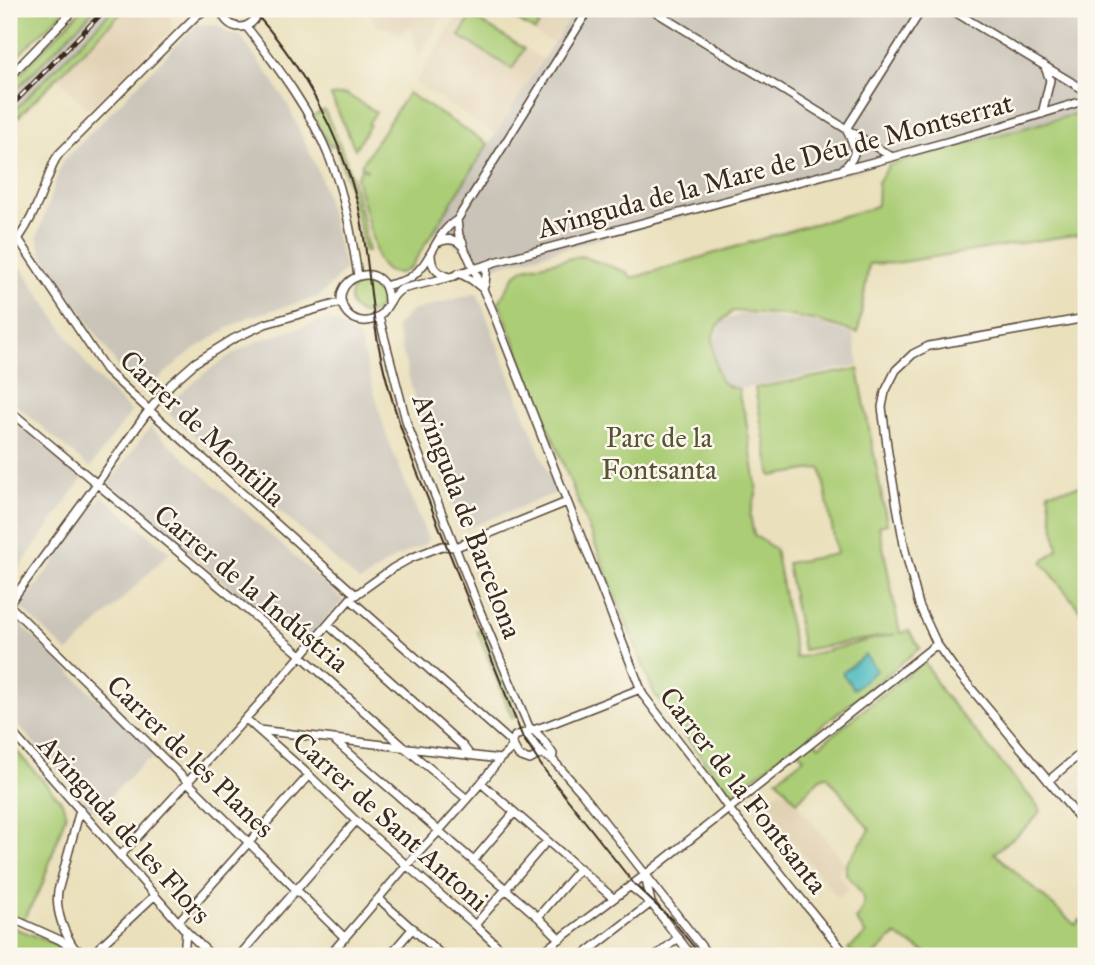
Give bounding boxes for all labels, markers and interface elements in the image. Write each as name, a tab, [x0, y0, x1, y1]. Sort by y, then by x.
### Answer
street label: Avinguda de la Mare de Déu de Montserrat	[533, 85, 1017, 246]
street label: Carrer de Montilla	[112, 343, 293, 514]
street label: Avinguda de Barcelona	[404, 388, 530, 644]
park label: Parc de la Fontsanta	[601, 420, 717, 487]
street label: Carrer de la Indústria	[147, 497, 356, 680]
street label: Carrer de les Planes	[100, 668, 282, 845]
street label: Carrer de la Fontsanta	[652, 680, 835, 901]
street label: Carrer de Sant Antoni	[285, 724, 496, 919]
street label: Avinguda de les Flors	[30, 727, 219, 931]

